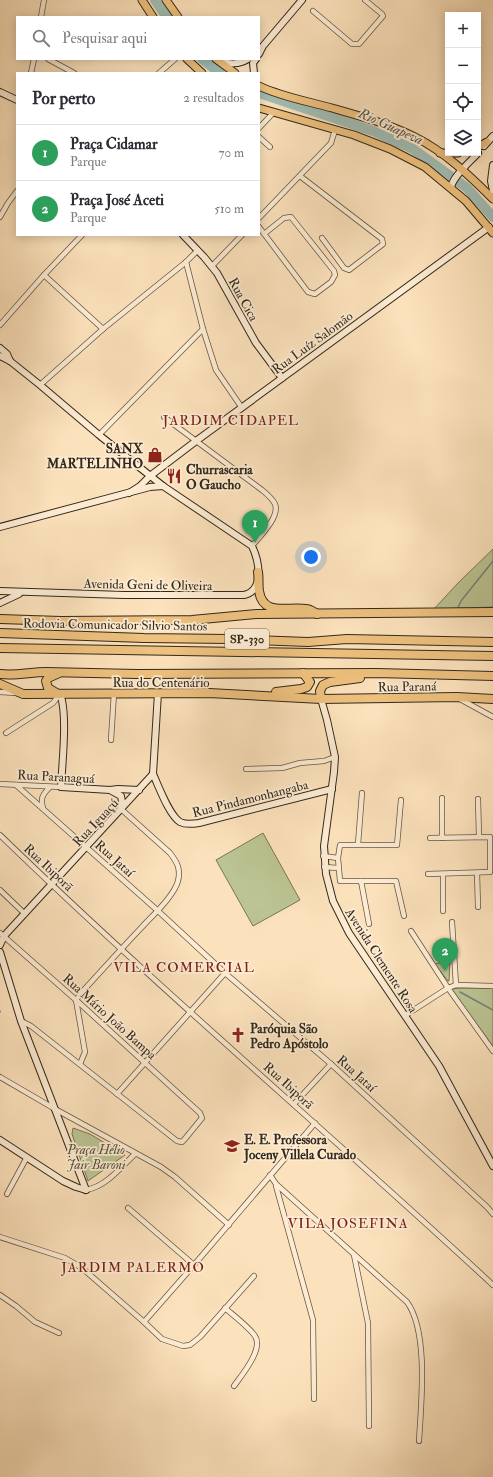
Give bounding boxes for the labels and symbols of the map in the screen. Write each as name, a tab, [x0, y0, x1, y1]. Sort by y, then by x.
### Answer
water label: Rio Guapeva	[355, 104, 426, 148]
street label: Rua Cica	[225, 275, 262, 325]
street label: Rua Luíz Salomão	[269, 308, 356, 378]
district label: JARDIM CIDAPEL	[162, 412, 299, 429]
place label: SANX MARTELINHO	[46, 441, 144, 472]
shop icon: SANX MARTELINHO	[146, 446, 164, 464]
place label: Churrascaria O Gaucho	[186, 462, 253, 493]
restaurant icon: Churrascaria O Gaucho	[165, 467, 183, 485]
pin: 1	[242, 510, 268, 543]
your location	[301, 547, 321, 567]
street label: Avenida Geni de Oliveira	[82, 576, 213, 594]
street label: Rodovia Comunicador Silvio Santos	[23, 615, 208, 635]
road number: SP-330	[225, 629, 269, 649]
street label: Rua do Centenário	[112, 675, 210, 691]
street label: Rua Paraná	[377, 678, 437, 696]
street label: Rua Paranaguá	[17, 767, 96, 787]
street label: Rua Pindamonhangaba	[191, 777, 310, 821]
street label: Rua Iguaçú	[69, 795, 122, 850]
street label: Rua Jataí	[91, 837, 138, 882]
street label: Rua Ibiporã	[20, 841, 77, 896]
street label: Avenida Clemente Rosa	[341, 904, 421, 1016]
pin: 2	[432, 938, 458, 971]
district label: VILA COMERCIAL	[113, 959, 255, 976]
street label: Rua Mário João Bampa	[59, 970, 160, 1064]
place label: Paróquia São Pedro Apóstolo	[250, 1021, 329, 1053]
church icon: Paróquia São Pedro Apóstolo	[229, 1026, 247, 1044]
street label: Rua Jataí	[333, 1052, 380, 1097]
street label: Rua Ibiporã	[259, 1059, 317, 1114]
place label: E. E. Professora Joceny Villela Curado	[243, 1132, 357, 1164]
school or university icon: E. E. Professora Joceny Villela Curado	[223, 1137, 241, 1155]
park label: Praça Hélio Jair Baroni	[66, 1142, 126, 1173]
district label: VILA JOSEFINA	[287, 1215, 409, 1232]
district label: JARDIM PALERMO	[60, 1259, 205, 1276]

